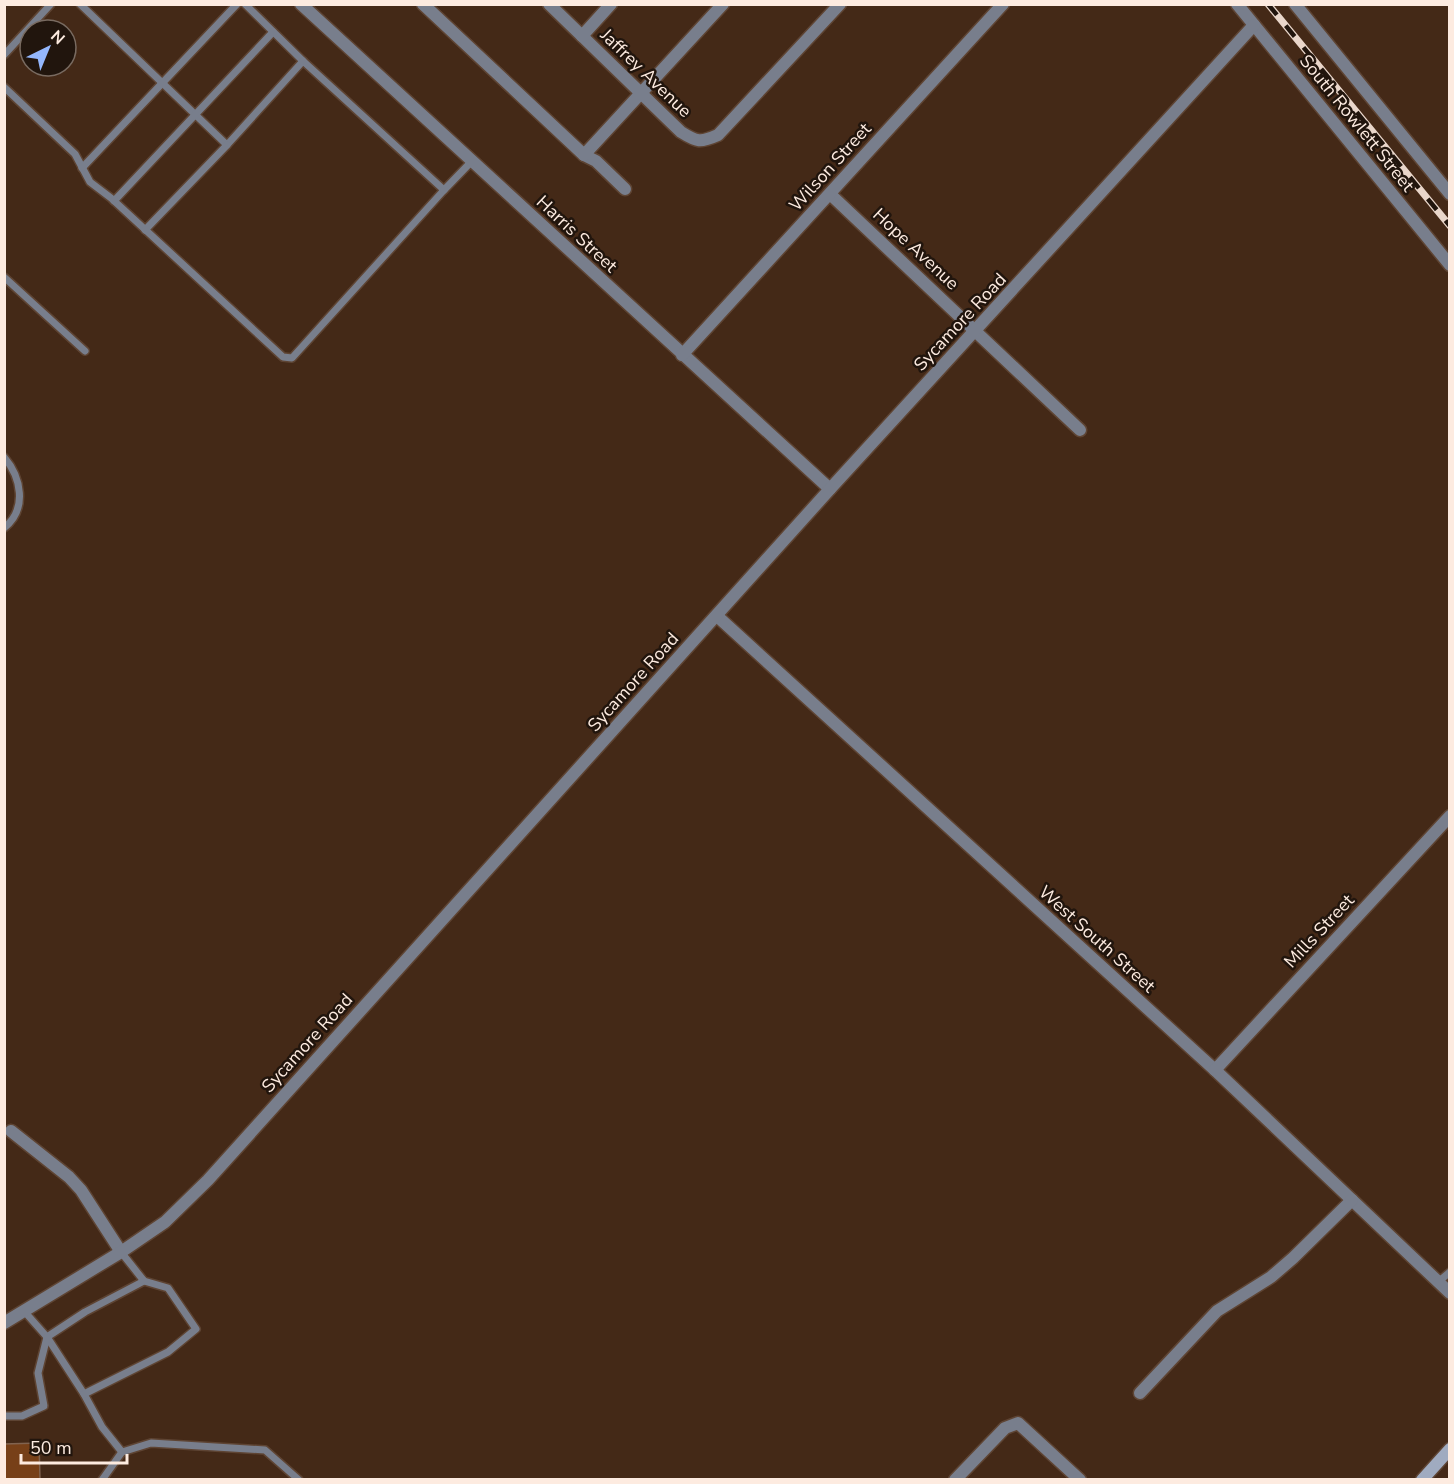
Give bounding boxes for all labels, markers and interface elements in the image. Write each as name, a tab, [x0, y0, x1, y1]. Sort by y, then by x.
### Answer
north arrow	[18, 18, 78, 78]
street label: Jaffrey Avenue	[595, 23, 697, 123]
text: N	[46, 26, 69, 50]
street label: South Rowlett Street	[1294, 49, 1420, 197]
street label: Wilson Street	[784, 117, 877, 217]
street label: Harris Street	[531, 190, 623, 278]
street label: Hope Avenue	[868, 203, 964, 295]
street label: Sycamore Road	[908, 268, 1012, 376]
street label: Sycamore Road	[582, 627, 684, 737]
street label: West South Street	[1034, 880, 1161, 998]
street label: Mills Street	[1279, 888, 1360, 973]
street label: Sycamore Road	[256, 988, 358, 1098]
scale bar	[21, 1427, 128, 1465]
text: 50 m	[30, 1436, 72, 1460]

